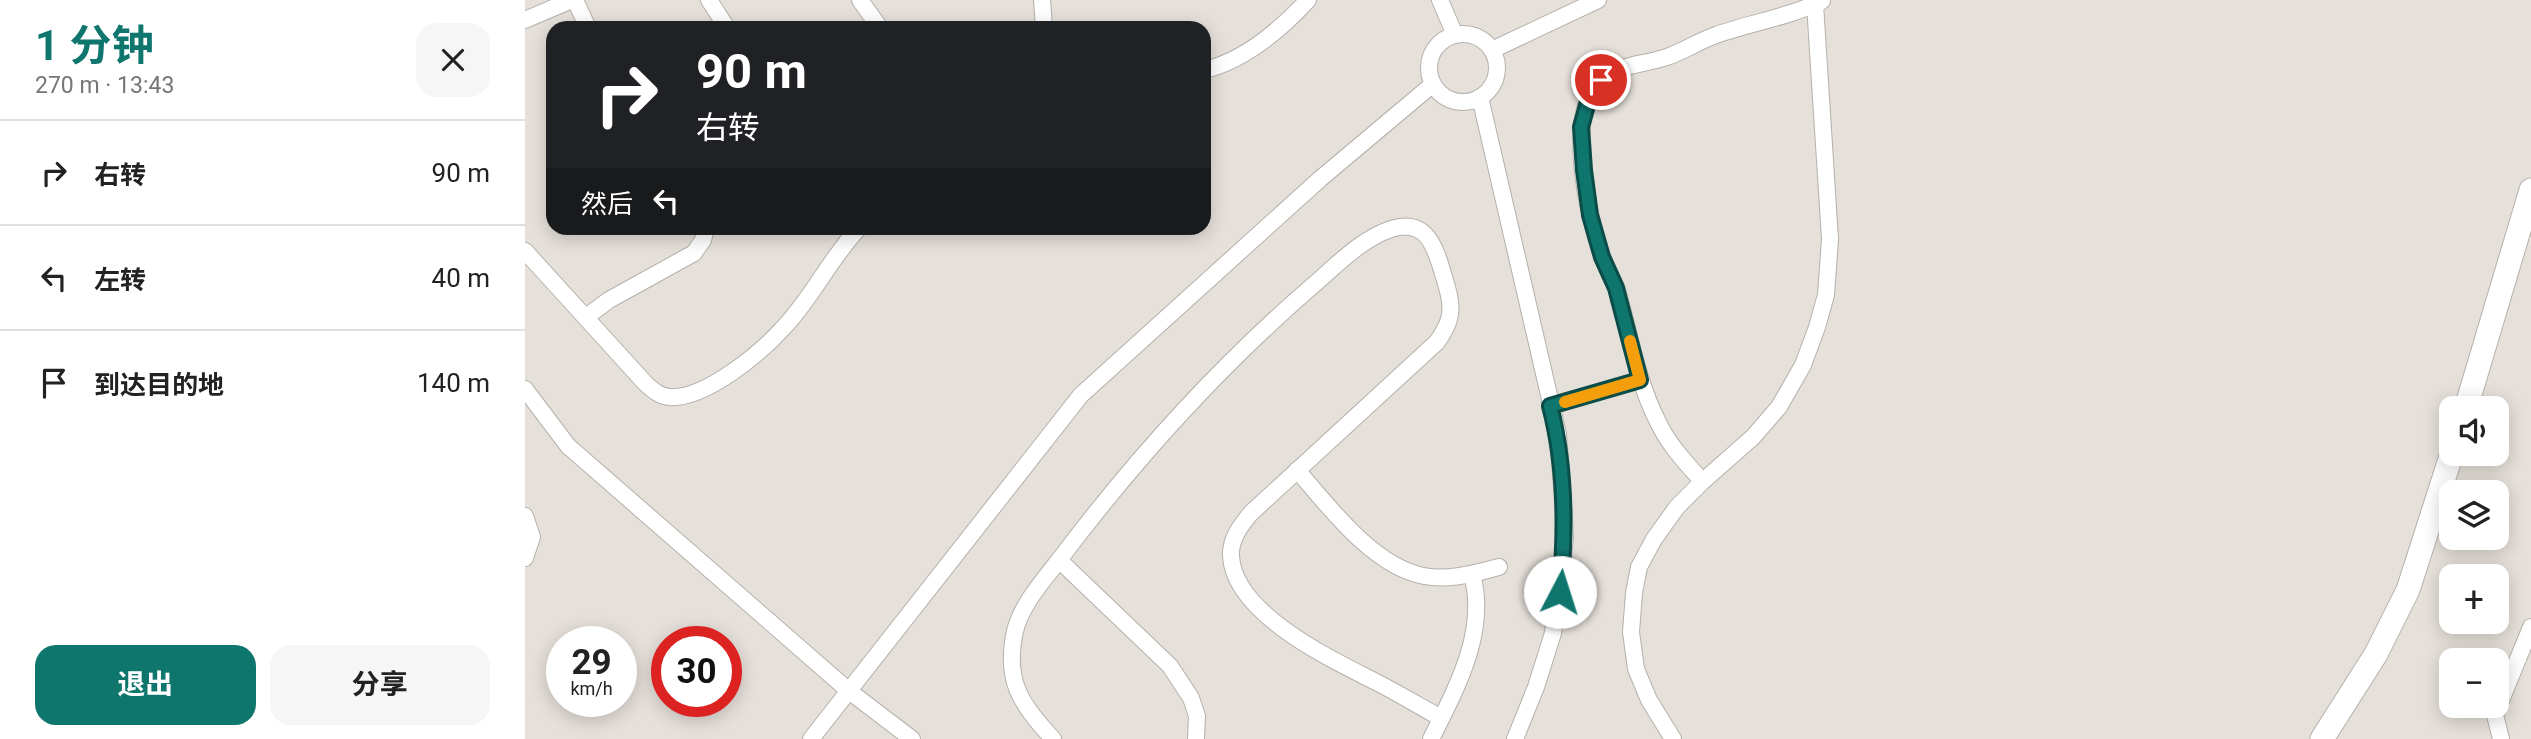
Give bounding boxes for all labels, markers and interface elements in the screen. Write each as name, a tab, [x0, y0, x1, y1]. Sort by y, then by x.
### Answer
text: 1 分钟	[35, 21, 154, 70]
button: close	[416, 23, 490, 97]
text: 90 m	[696, 43, 807, 100]
icon: right	[581, 49, 672, 140]
pin	[1571, 50, 1631, 110]
icon: arrive	[1582, 61, 1620, 99]
text: 270 m · 13:43	[35, 72, 174, 99]
text: 右转	[696, 109, 760, 147]
icon: right	[35, 154, 73, 192]
text: 90 m	[432, 158, 490, 188]
text: 右转	[94, 160, 146, 190]
icon: left	[647, 182, 685, 220]
text: 然后	[581, 189, 633, 219]
icon: left	[35, 259, 73, 297]
text: 40 m	[432, 263, 490, 293]
text: 左转	[94, 265, 146, 295]
icon: arrive	[35, 364, 73, 402]
text: 140 m	[417, 368, 490, 398]
text: 到达目的地	[94, 370, 224, 400]
map controls	[2439, 396, 2509, 718]
button: sound	[2439, 396, 2509, 466]
button: layers	[2439, 480, 2509, 550]
position arrow	[1523, 555, 1597, 629]
button: +	[2439, 564, 2509, 634]
speed limit sign: 30	[651, 626, 742, 717]
text: 29	[571, 642, 612, 683]
button: 退出	[35, 645, 256, 725]
button: 分享	[270, 645, 490, 725]
button: −	[2439, 648, 2509, 718]
text: km/h	[570, 678, 613, 699]

